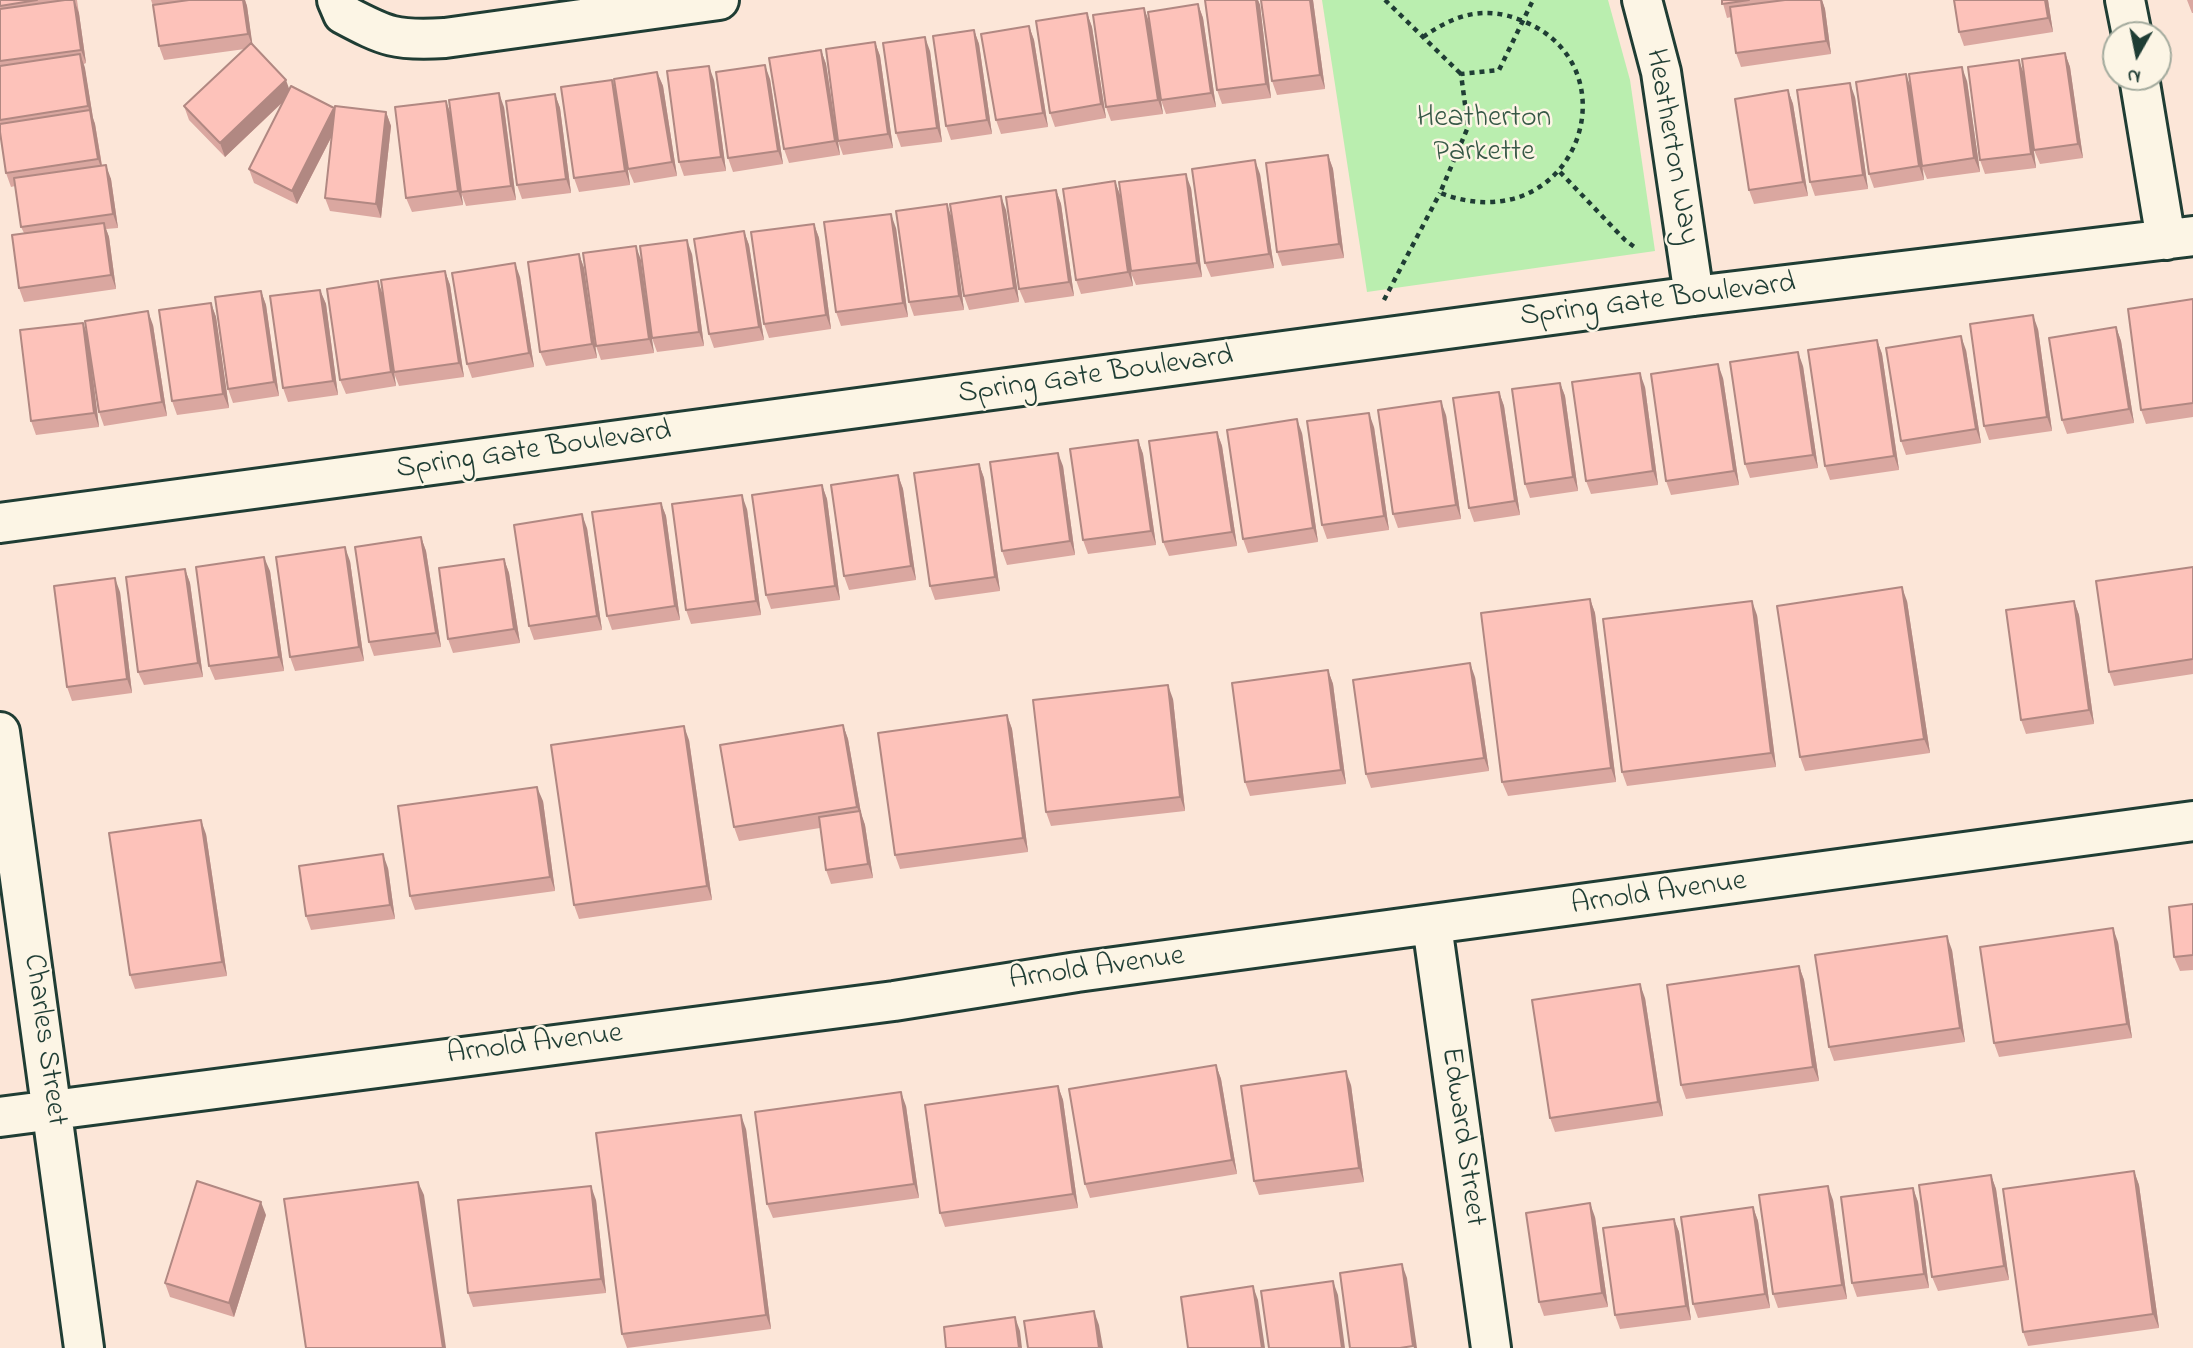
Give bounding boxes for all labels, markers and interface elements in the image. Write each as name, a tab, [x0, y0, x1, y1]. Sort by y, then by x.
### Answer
north arrow	[2102, 21, 2172, 91]
street label: Heatherton Way	[1635, 46, 1705, 248]
text: N	[2126, 61, 2142, 90]
park label: Heatherton Parkette	[1417, 102, 1551, 172]
street label: Spring Gate Boulevard	[1518, 267, 1798, 337]
street label: Spring Gate Boulevard	[956, 340, 1236, 414]
street label: Spring Gate Boulevard	[394, 415, 674, 489]
street label: Arnold Avenue	[1569, 865, 1749, 925]
street label: Arnold Avenue	[1007, 940, 1187, 1000]
street label: Charles Street	[13, 952, 73, 1128]
street label: Arnold Avenue	[445, 1017, 625, 1075]
street label: Edward Street	[1431, 1045, 1491, 1229]

